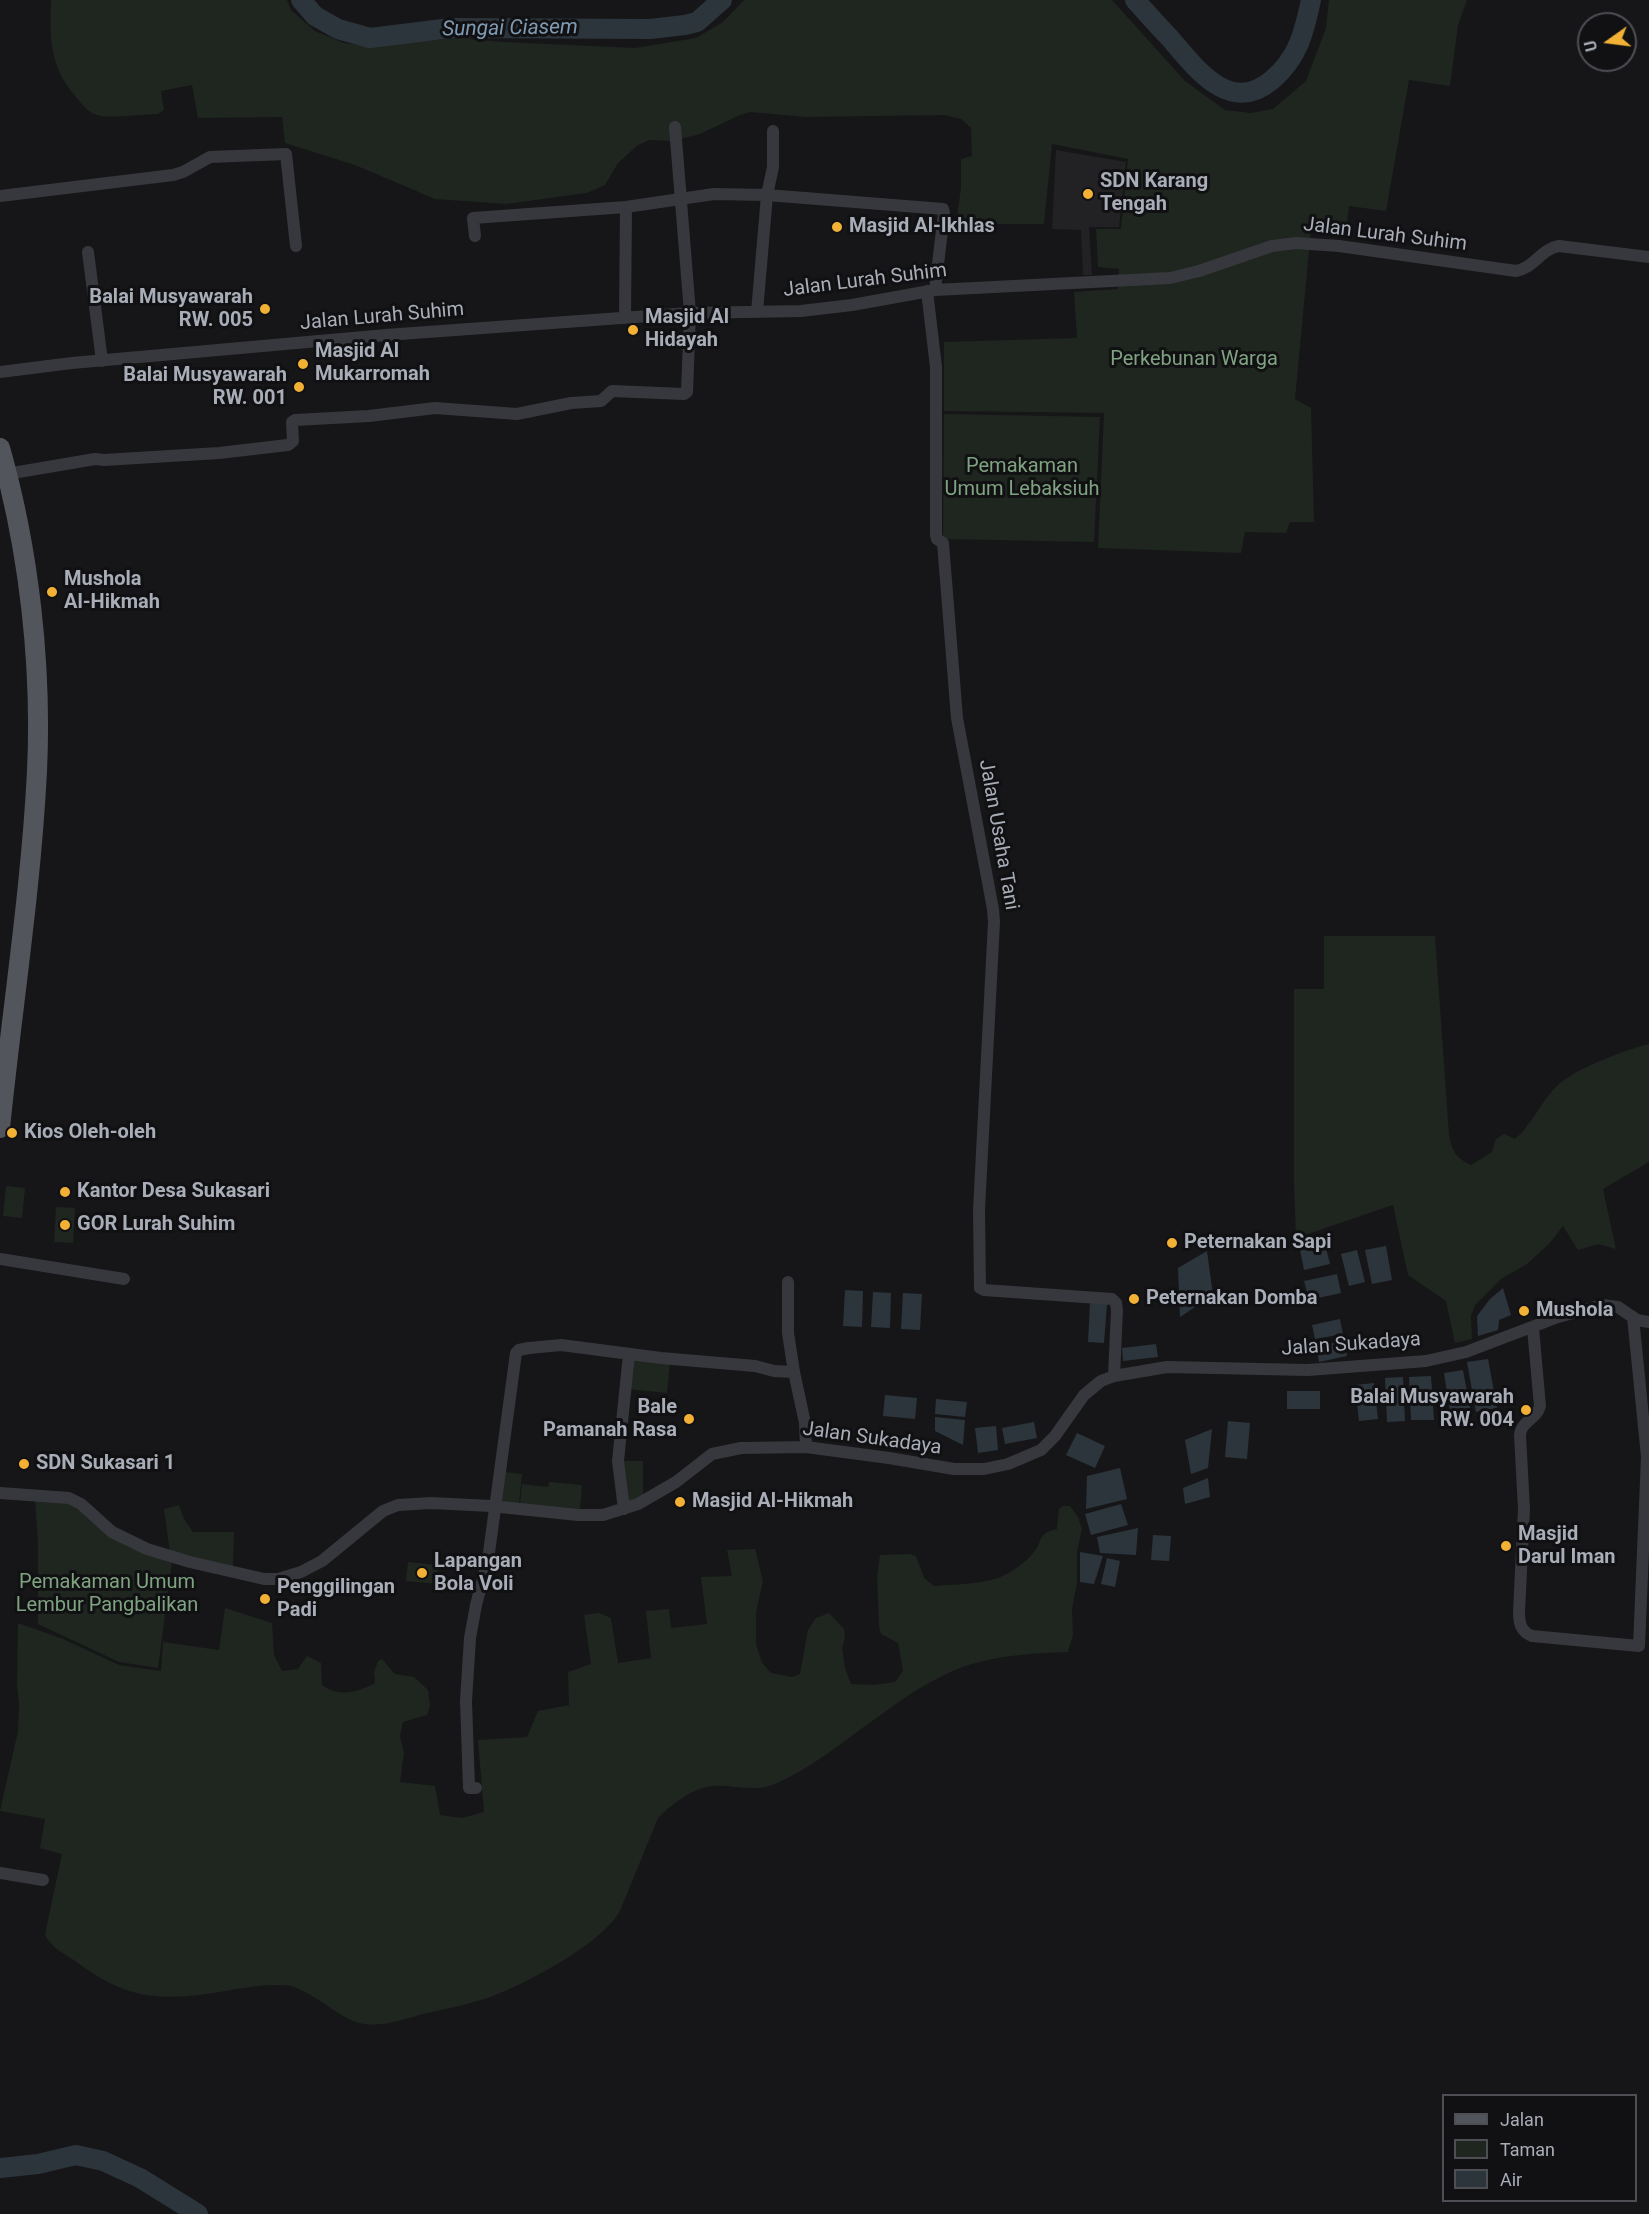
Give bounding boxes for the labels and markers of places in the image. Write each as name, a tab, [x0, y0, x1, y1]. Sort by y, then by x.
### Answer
place label: SDN Karang Tengah	[1100, 170, 1208, 217]
marker: SDN Karang Tengah	[1081, 187, 1095, 201]
place label: Masjid Al-Ikhlas	[849, 215, 995, 239]
marker: Masjid Al-Ikhlas	[830, 220, 844, 234]
place label: Balai Musyawarah RW. 005	[89, 286, 253, 333]
marker: Balai Musyawarah RW. 005	[258, 302, 272, 316]
place label: Masjid Al Hidayah	[645, 306, 729, 353]
marker: Masjid Al Hidayah	[626, 323, 640, 337]
place label: Masjid Al Mukarromah	[315, 340, 430, 387]
marker: Masjid Al Mukarromah	[296, 357, 310, 371]
place label: Balai Musyawarah RW. 001	[123, 364, 287, 411]
marker: Balai Musyawarah RW. 001	[292, 380, 306, 394]
place label: Mushola Al-Hikmah	[64, 568, 160, 615]
marker: Mushola Al-Hikmah	[45, 585, 59, 599]
place label: Kios Oleh-oleh	[24, 1121, 156, 1145]
marker: Kios Oleh-oleh	[5, 1126, 19, 1140]
place label: Kantor Desa Sukasari	[77, 1180, 270, 1204]
marker: Kantor Desa Sukasari	[58, 1185, 72, 1199]
place label: GOR Lurah Suhim	[77, 1213, 235, 1237]
marker: GOR Lurah Suhim	[58, 1218, 72, 1232]
place label: Peternakan Sapi	[1184, 1231, 1332, 1255]
marker: Peternakan Sapi	[1165, 1236, 1179, 1250]
place label: Peternakan Domba	[1146, 1287, 1318, 1311]
marker: Peternakan Domba	[1127, 1292, 1141, 1306]
place label: Mushola	[1536, 1299, 1613, 1323]
marker: Mushola	[1517, 1304, 1531, 1318]
place label: Balai Musyawarah RW. 004	[1350, 1386, 1514, 1433]
place label: Bale Pamanah Rasa	[543, 1396, 677, 1443]
marker: Balai Musyawarah RW. 004	[1519, 1403, 1533, 1417]
marker: Bale Pamanah Rasa	[682, 1412, 696, 1426]
place label: SDN Sukasari 1	[36, 1452, 175, 1476]
marker: SDN Sukasari 1	[17, 1457, 31, 1471]
place label: Masjid Al-Hikmah	[692, 1490, 853, 1514]
marker: Masjid Al-Hikmah	[673, 1495, 687, 1509]
place label: Masjid Darul Iman	[1518, 1523, 1616, 1570]
marker: Masjid Darul Iman	[1499, 1539, 1513, 1553]
place label: Lapangan Bola Voli	[434, 1550, 522, 1597]
marker: Lapangan Bola Voli	[415, 1566, 429, 1580]
place label: Penggilingan Padi	[277, 1576, 395, 1623]
marker: Penggilingan Padi	[258, 1592, 272, 1606]

